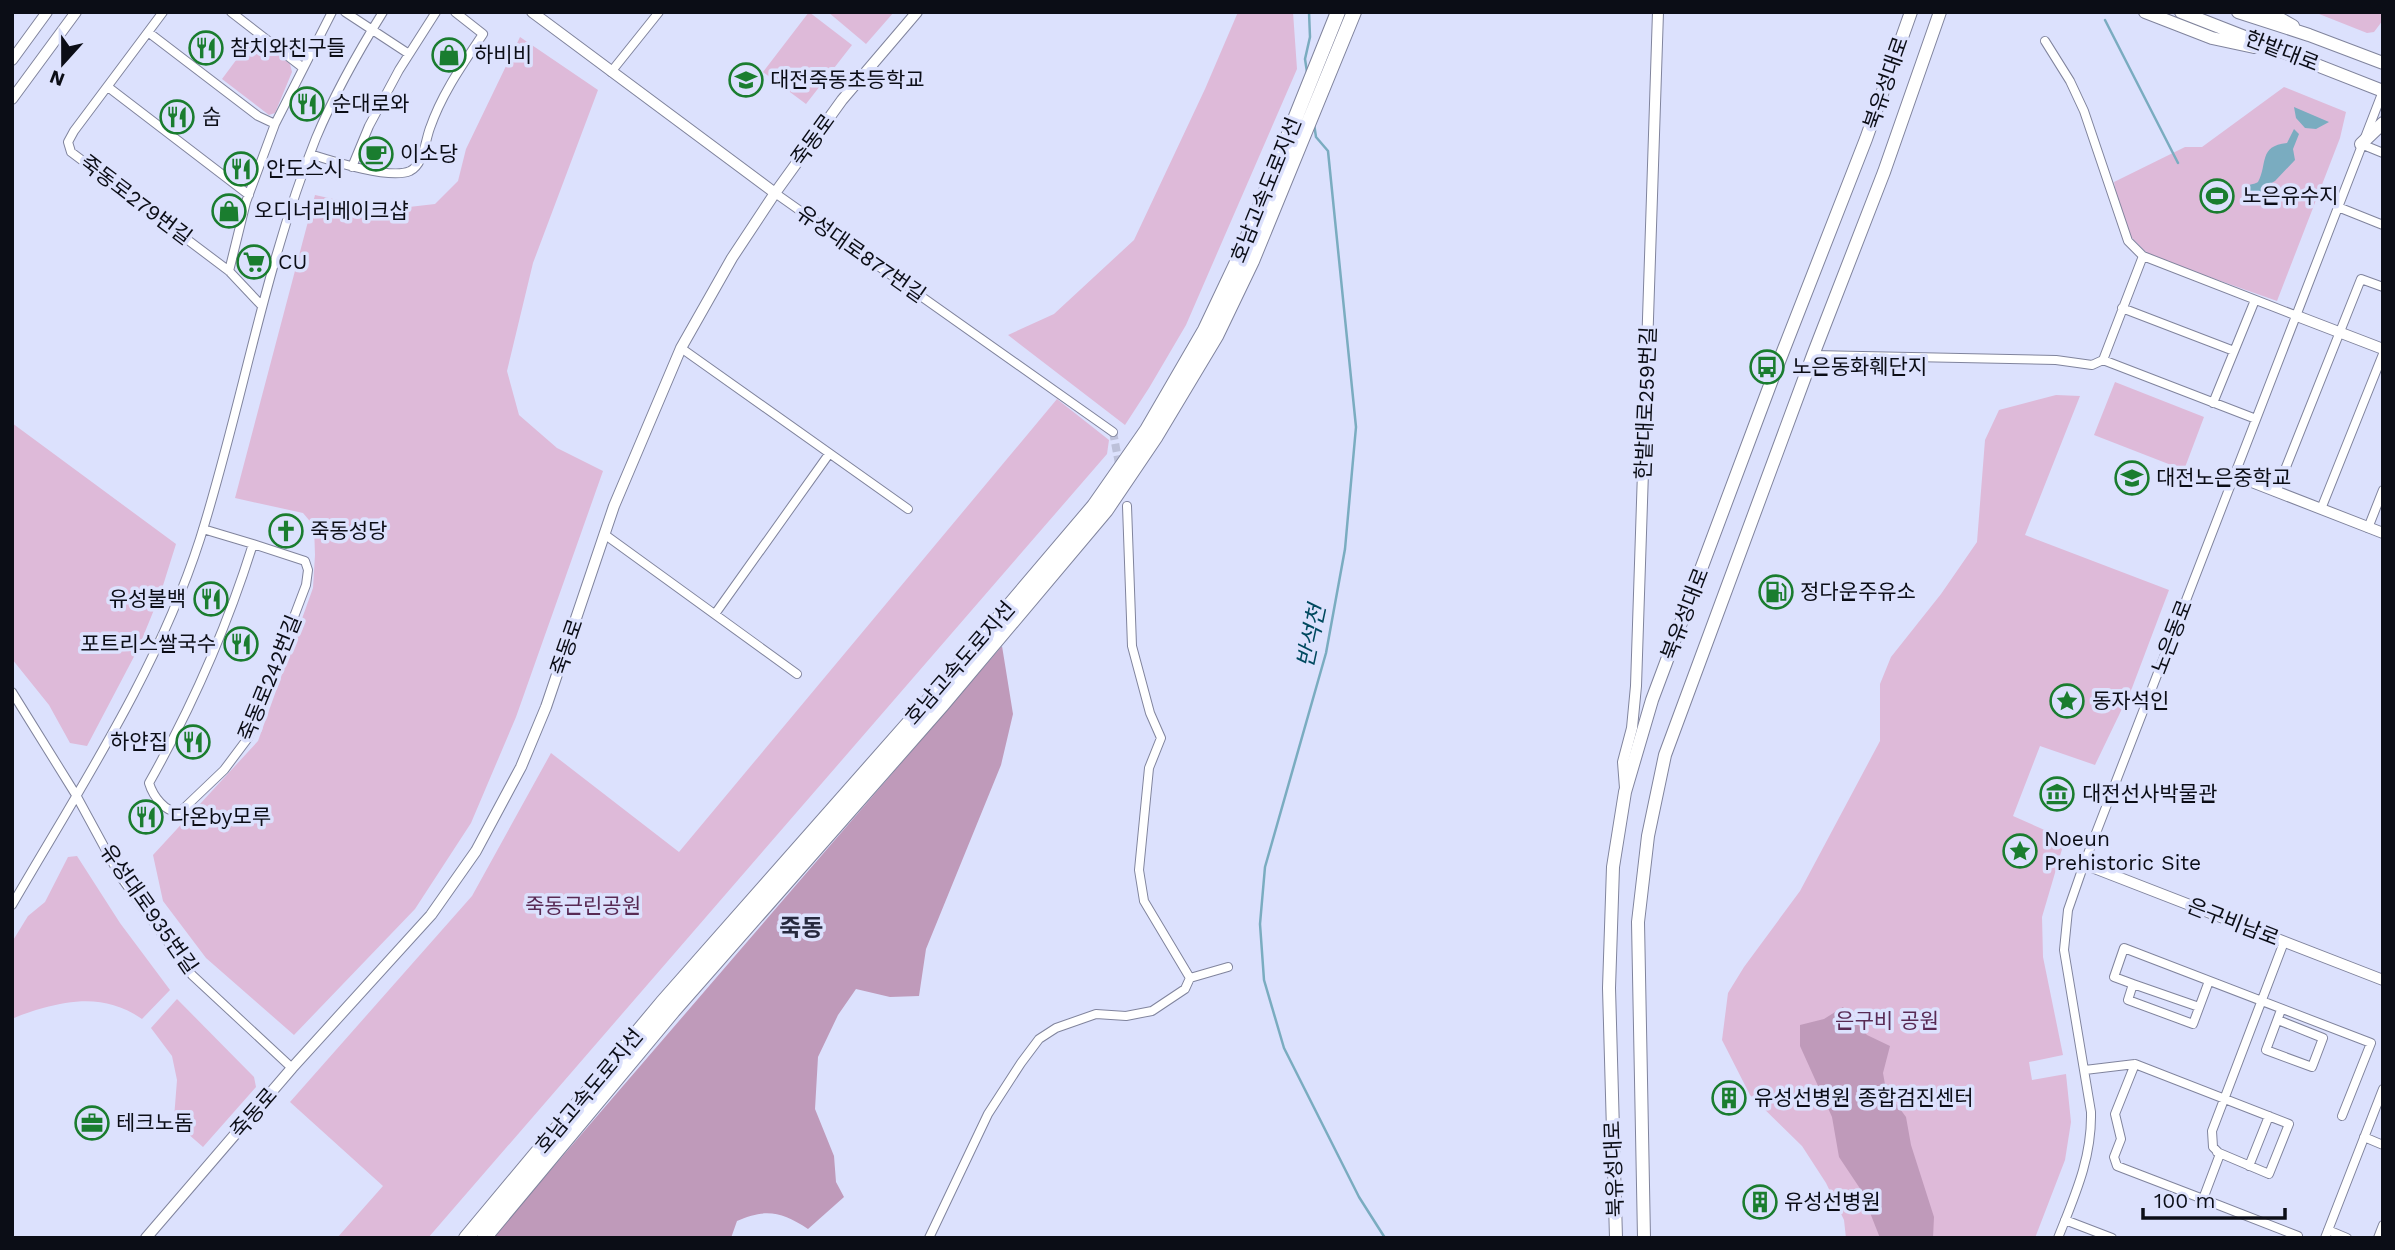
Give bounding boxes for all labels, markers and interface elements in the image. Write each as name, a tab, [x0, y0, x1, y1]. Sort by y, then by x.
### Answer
street label: 한밭대로	[2242, 25, 2323, 76]
north arrow	[28, 28, 98, 98]
restaurant icon: 참치와친구들	[187, 29, 225, 67]
street label: 북유성대로	[1858, 33, 1913, 133]
place label: 참치와친구들	[230, 35, 346, 60]
shop icon: 하비비	[430, 36, 468, 74]
place label: 하비비	[474, 42, 532, 67]
school or university icon: 대전죽동초등학교	[727, 61, 765, 99]
text: N	[46, 65, 68, 92]
place label: 대전죽동초등학교	[770, 67, 925, 92]
restaurant icon: 순대로와	[288, 85, 326, 123]
place label: 순대로와	[332, 91, 409, 116]
restaurant icon: 숨	[158, 98, 196, 136]
place label: 숨	[202, 104, 221, 129]
street label: 죽동로	[785, 109, 840, 171]
street label: 호남고속도로지선	[1225, 113, 1306, 266]
cafe icon: 이소당	[357, 135, 395, 173]
place label: 이소당	[400, 141, 458, 166]
street label: 죽동로279번길	[76, 150, 197, 250]
restaurant icon: 안도스시	[222, 150, 260, 188]
place label: 안도스시	[266, 156, 343, 181]
sports icon: 노은유수지	[2198, 177, 2236, 215]
place label: 노은유수지	[2242, 183, 2339, 208]
shop icon: 오디너리베이크샵	[210, 192, 248, 230]
place label: 오디너리베이크샵	[254, 198, 409, 223]
street label: 유성대로877번길	[792, 200, 931, 307]
supermarket icon: CU	[235, 243, 273, 281]
place label: CU	[278, 249, 307, 274]
street label: 한밭대로259번길	[1630, 326, 1661, 480]
bus stop icon: 노은동화훼단지	[1748, 348, 1786, 386]
place label: 노은동화훼단지	[1792, 354, 1927, 379]
school or university icon: 대전노은중학교	[2113, 459, 2151, 497]
place label: 대전노은중학교	[2156, 465, 2291, 490]
church icon: 죽동성당	[267, 512, 305, 550]
place label: 죽동성당	[310, 518, 387, 543]
street label: 북유성대로	[1656, 564, 1714, 663]
fuel station icon: 정다운주유소	[1757, 573, 1795, 611]
place label: 정다운주유소	[1800, 579, 1916, 604]
restaurant icon: 유성불백	[192, 580, 230, 618]
place label: 유성불백	[109, 586, 186, 611]
street label: 호남고속도로지선	[899, 596, 1020, 729]
street label: 노은동로	[2146, 596, 2197, 677]
water label: 반석천	[1292, 599, 1332, 670]
street label: 죽동로242번길	[233, 611, 306, 744]
street label: 죽동로	[545, 615, 588, 678]
restaurant icon: 포트리스쌀국수	[222, 625, 260, 663]
place label: 포트리스쌀국수	[81, 631, 216, 656]
place icon: 동자석인	[2048, 682, 2086, 720]
place label: 동자석인	[2092, 688, 2169, 713]
restaurant icon: 하얀집	[174, 723, 212, 761]
place label: 하얀집	[110, 729, 168, 754]
museum icon: 대전선사박물관	[2038, 775, 2076, 813]
place label: 대전선사박물관	[2082, 781, 2217, 806]
restaurant icon: 다온by모루	[127, 798, 165, 836]
place label: 다온by모루	[170, 804, 271, 829]
place label: Noeun Prehistoric Site	[2044, 826, 2201, 875]
place icon: Noeun Prehistoric Site	[2001, 832, 2039, 870]
street label: 유성대로935번길	[95, 839, 204, 979]
park label: 죽동근린공원	[525, 893, 641, 918]
street label: 은구비남로	[2184, 893, 2283, 951]
district label: 죽동	[779, 914, 823, 942]
park label: 은구비 공원	[1835, 1008, 1939, 1033]
street label: 호남고속도로지선	[529, 1023, 648, 1158]
building icon: 유성선병원 종합검진센터	[1710, 1079, 1748, 1117]
street label: 죽동로	[225, 1083, 282, 1143]
place label: 유성선병원 종합검진센터	[1754, 1085, 1974, 1110]
office icon: 테크노돔	[73, 1104, 111, 1142]
place label: 테크노돔	[116, 1110, 193, 1135]
street label: 북유성대로	[1599, 1120, 1628, 1218]
scale bar	[2143, 1176, 2285, 1220]
building icon: 유성선병원	[1741, 1183, 1779, 1221]
text: 100 m	[2154, 1188, 2216, 1213]
place label: 유성선병원	[1784, 1189, 1881, 1214]

